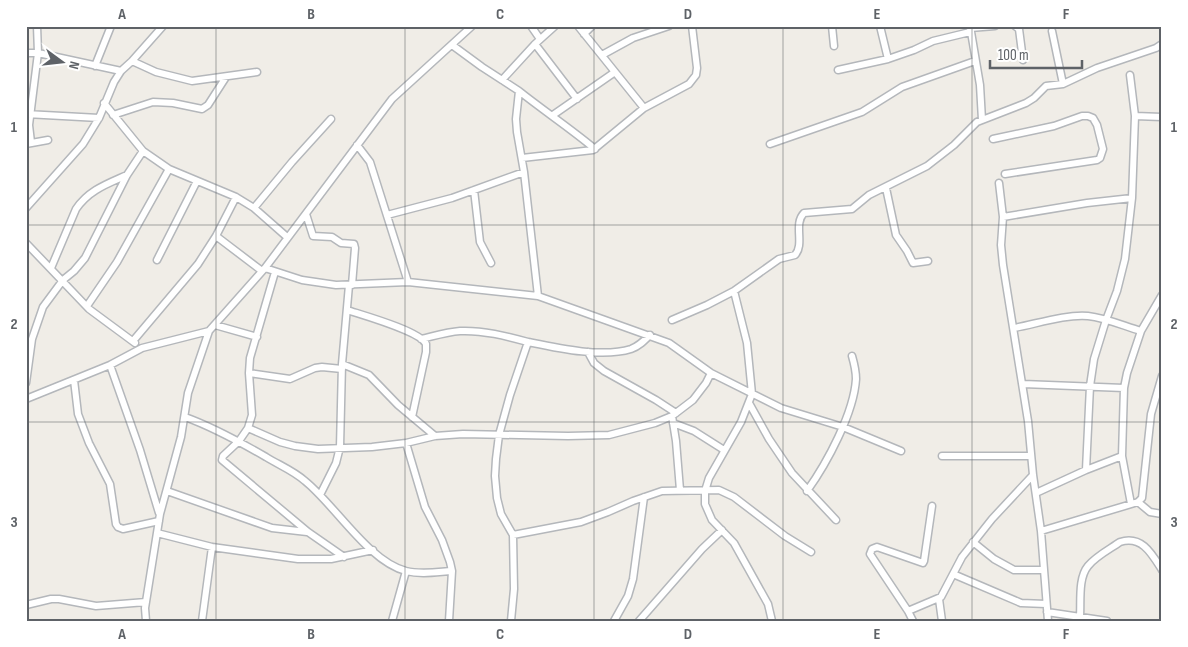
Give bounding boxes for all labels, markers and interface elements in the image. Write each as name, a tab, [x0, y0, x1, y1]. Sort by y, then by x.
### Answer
text: A	[117, 5, 126, 24]
text: B	[307, 5, 315, 24]
text: C	[496, 5, 504, 24]
text: D	[684, 5, 692, 24]
text: E	[874, 5, 881, 24]
text: F	[1063, 5, 1070, 24]
north arrow	[38, 38, 88, 88]
scale bar	[990, 38, 1083, 70]
text: 100 m	[998, 46, 1029, 65]
text: N	[65, 59, 83, 71]
text: 1	[11, 118, 18, 137]
text: 1	[1171, 118, 1178, 137]
text: 2	[10, 315, 18, 334]
text: 2	[1170, 315, 1178, 334]
text: 3	[10, 513, 18, 532]
text: 3	[1170, 513, 1178, 532]
text: A	[117, 625, 126, 644]
text: B	[307, 625, 315, 644]
text: C	[496, 625, 504, 644]
text: D	[684, 625, 692, 644]
text: E	[874, 625, 881, 644]
text: F	[1063, 625, 1070, 644]

